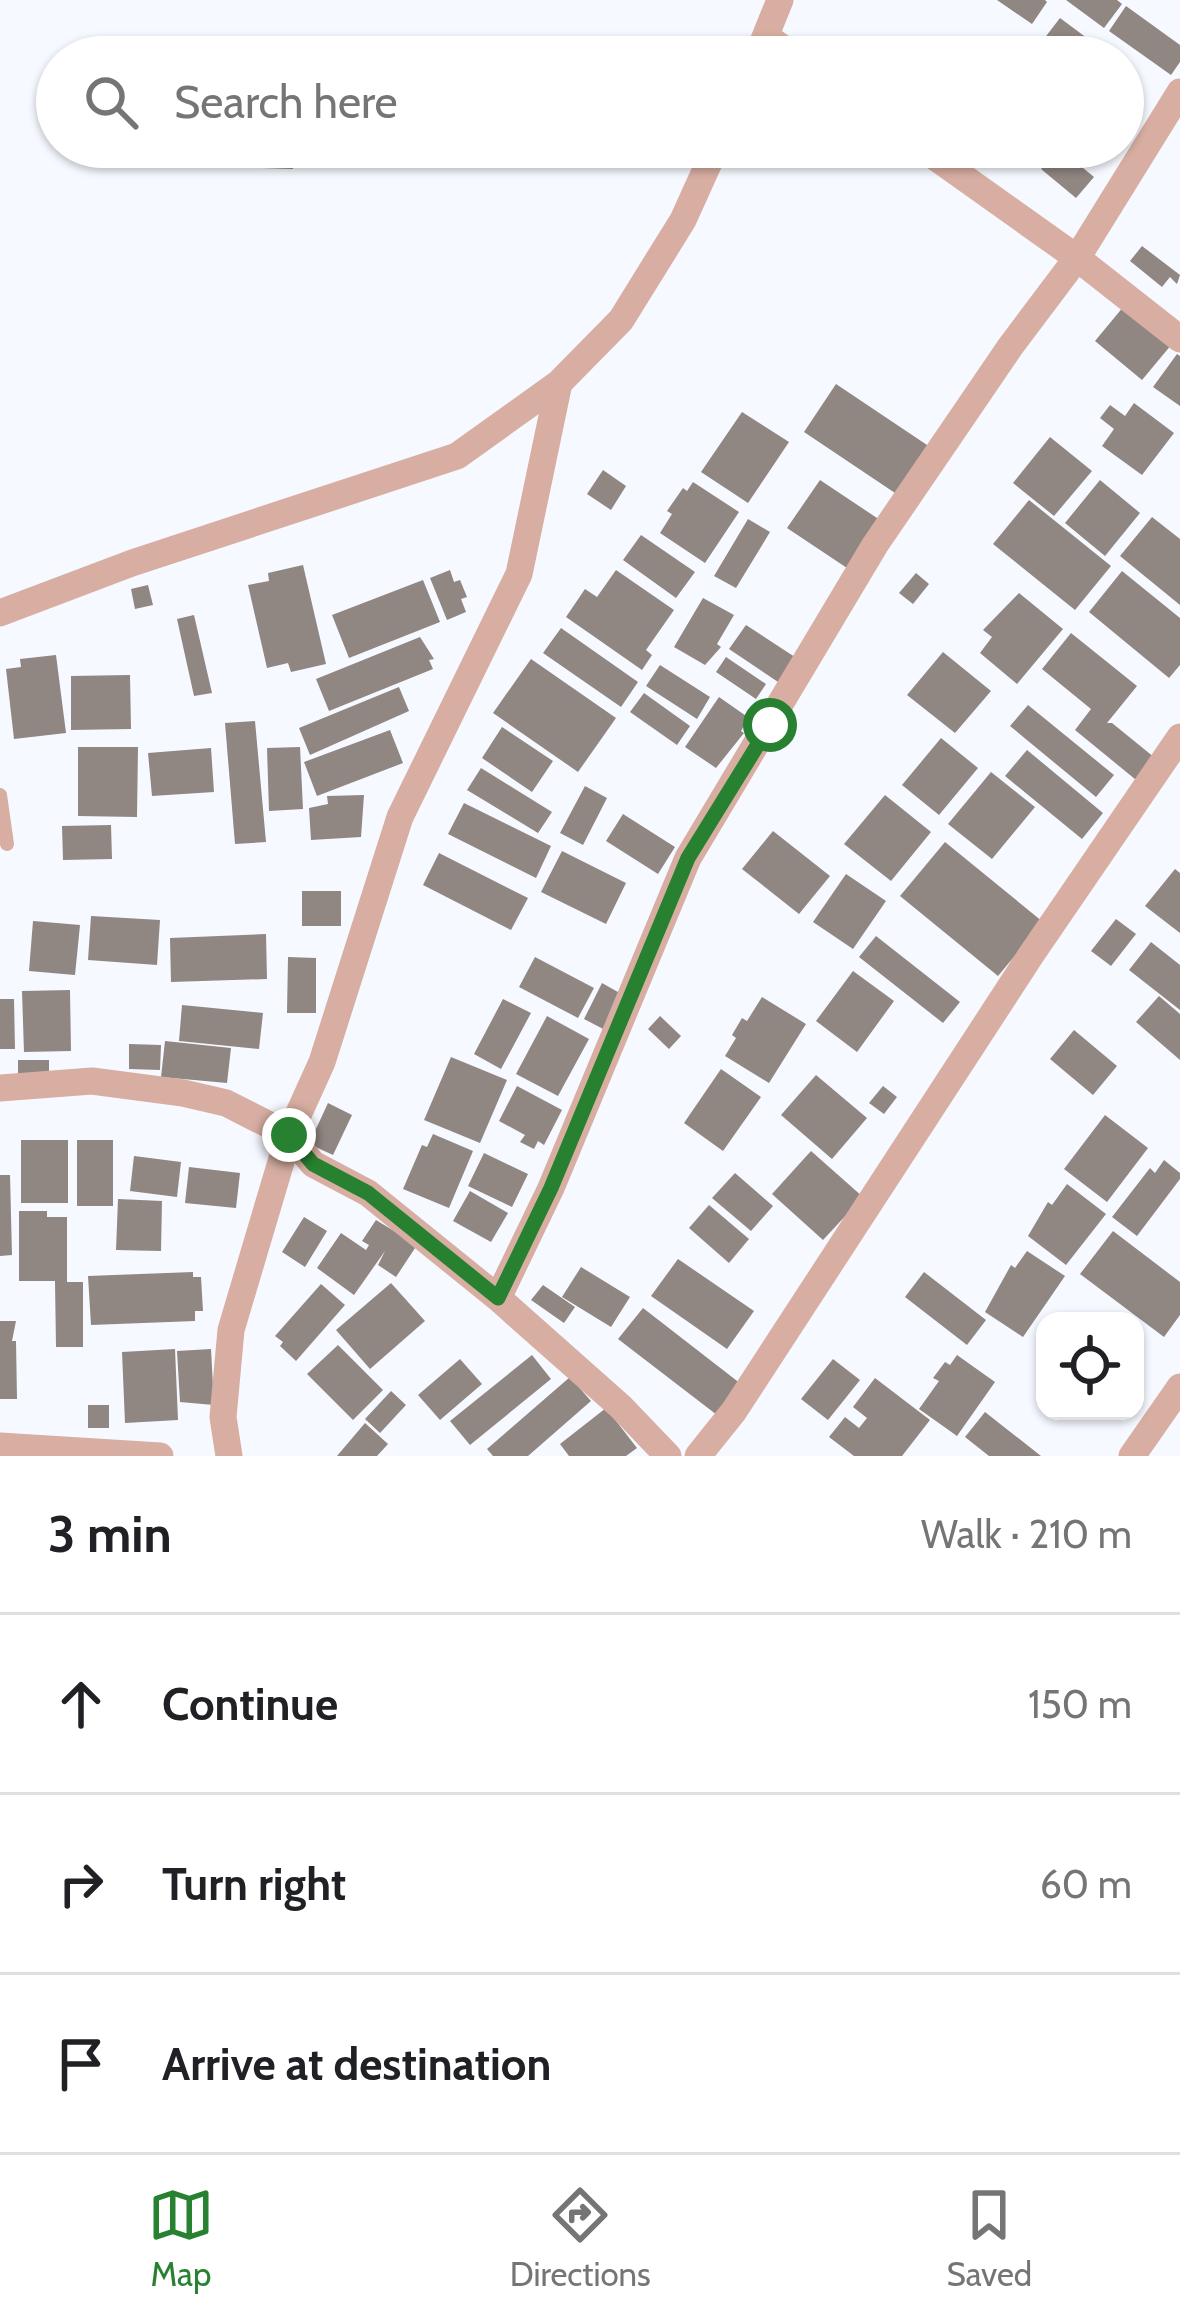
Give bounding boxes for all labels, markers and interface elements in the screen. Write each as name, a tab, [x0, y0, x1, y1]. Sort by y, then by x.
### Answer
search box	[36, 36, 1144, 168]
icon: search	[78, 69, 144, 135]
text: Search here	[174, 75, 398, 129]
route start	[743, 698, 797, 752]
route end	[262, 1108, 316, 1162]
map controls	[1036, 1312, 1144, 1420]
button: locate	[1036, 1312, 1144, 1420]
text: 3 min	[48, 1503, 172, 1565]
text: Walk · 210 m	[921, 1510, 1132, 1558]
icon: ahead	[48, 1671, 114, 1737]
text: Continue	[162, 1677, 338, 1731]
text: 150 m	[1028, 1680, 1132, 1728]
icon: right	[48, 1851, 114, 1917]
text: Turn right	[162, 1857, 346, 1911]
text: 60 m	[1040, 1860, 1132, 1908]
icon: arrive	[48, 2031, 114, 2097]
text: Arrive at destination	[162, 2037, 551, 2091]
tab: Map	[148, 2182, 214, 2294]
tab: Directions	[510, 2182, 651, 2294]
tab: Saved	[946, 2182, 1032, 2294]

